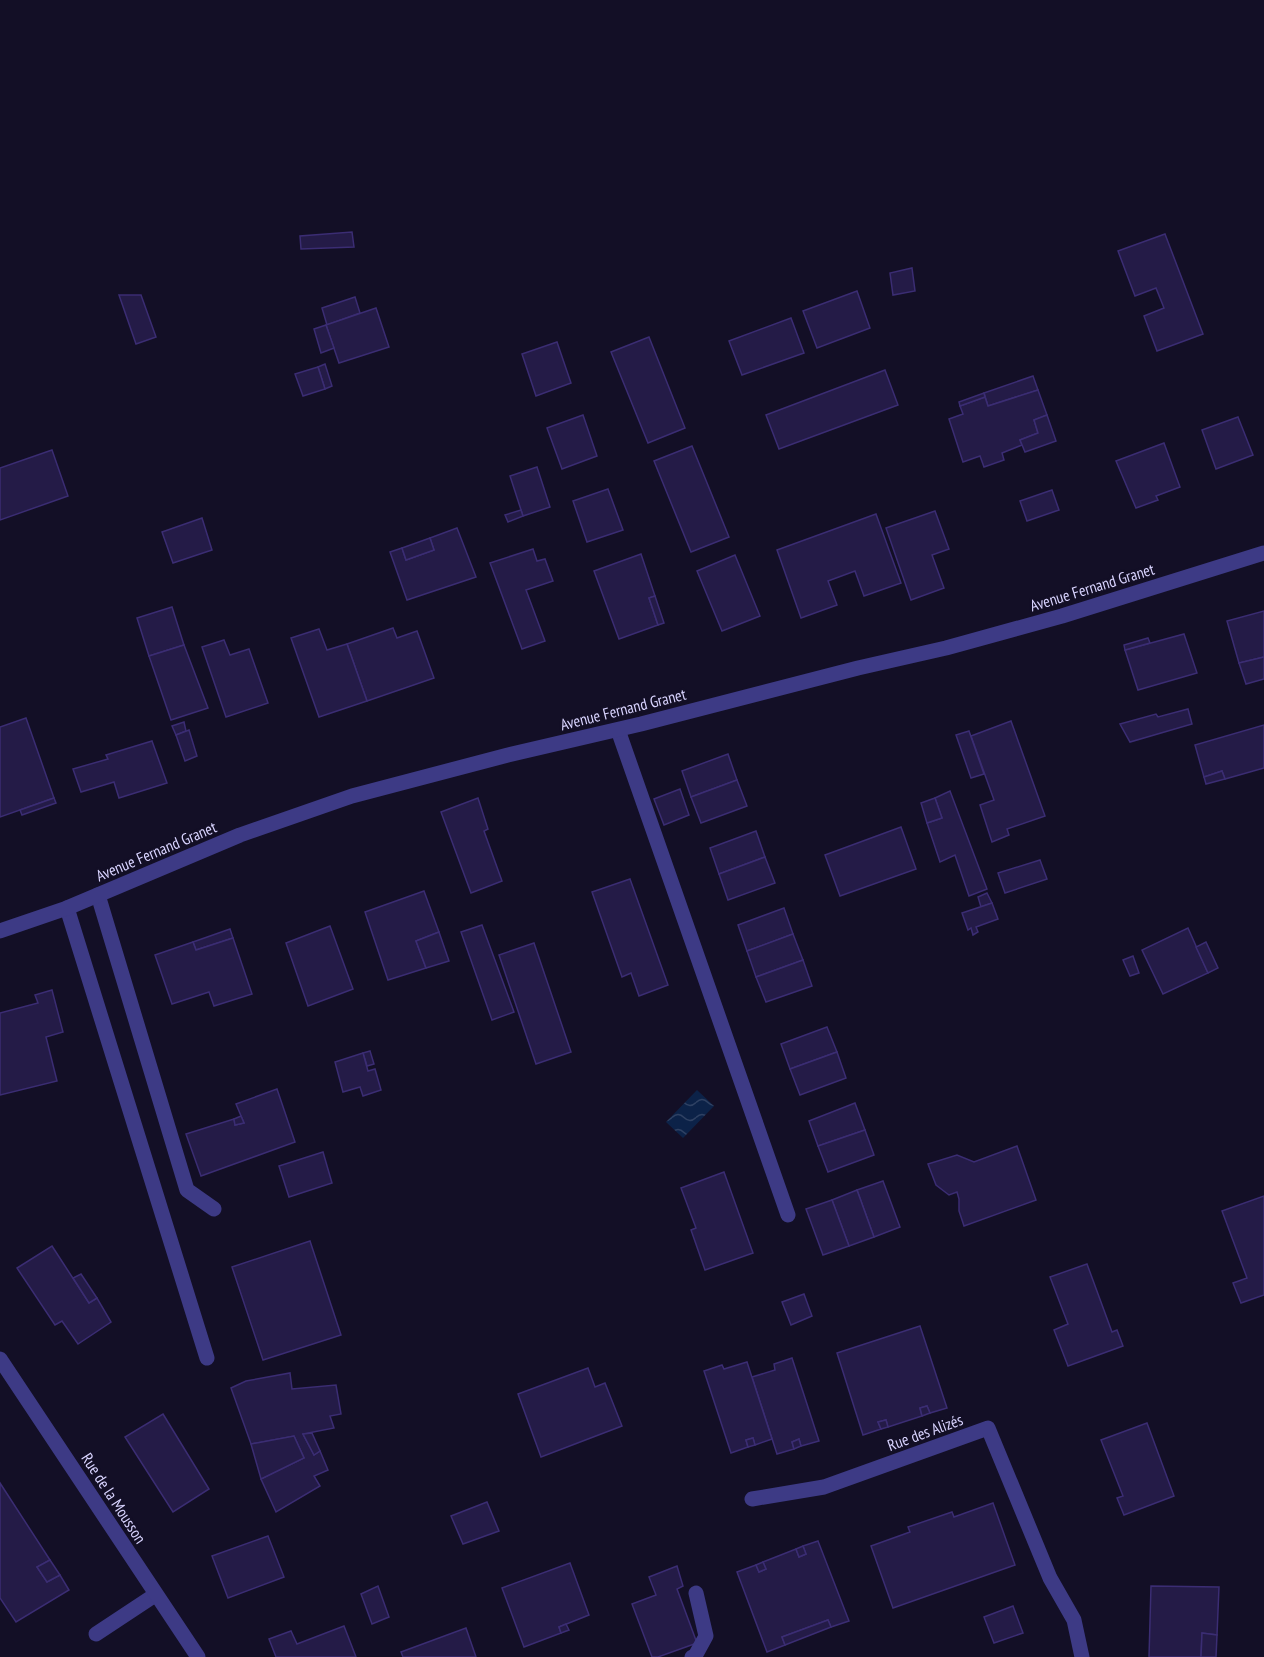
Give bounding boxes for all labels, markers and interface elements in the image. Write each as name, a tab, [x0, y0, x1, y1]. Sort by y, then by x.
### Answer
street label: Avenue Fernand Granet	[1027, 558, 1157, 615]
street label: Avenue Fernand Granet	[558, 684, 689, 734]
street label: Avenue Fernand Granet	[93, 816, 220, 885]
street label: Rue des Alizés	[885, 1409, 965, 1455]
street label: Rue de la Mousson	[77, 1449, 151, 1547]

